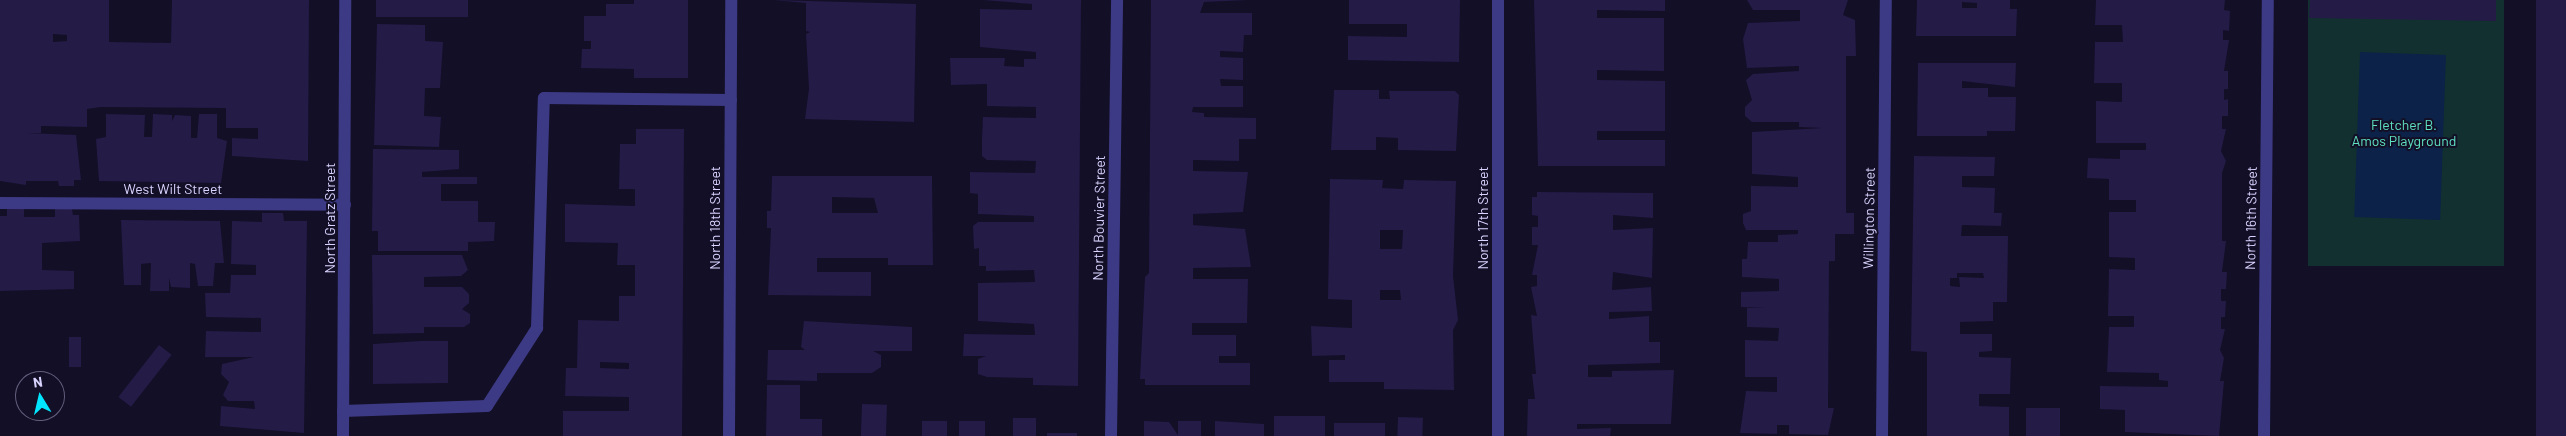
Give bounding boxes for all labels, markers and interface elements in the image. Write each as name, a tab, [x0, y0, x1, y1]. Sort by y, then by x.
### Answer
park label: Fletcher B. Amos Playground	[2352, 117, 2456, 150]
street label: North Bouvier Street	[1090, 155, 1108, 281]
street label: North Gratz Street	[322, 163, 338, 273]
street label: North 18th Street	[707, 166, 723, 270]
street label: North 17th Street	[1475, 166, 1491, 270]
street label: North 16th Street	[2242, 166, 2260, 270]
street label: Willington Street	[1860, 167, 1878, 269]
street label: West Wilt Street	[124, 181, 222, 197]
north arrow	[15, 371, 65, 421]
text: N	[32, 373, 44, 391]

